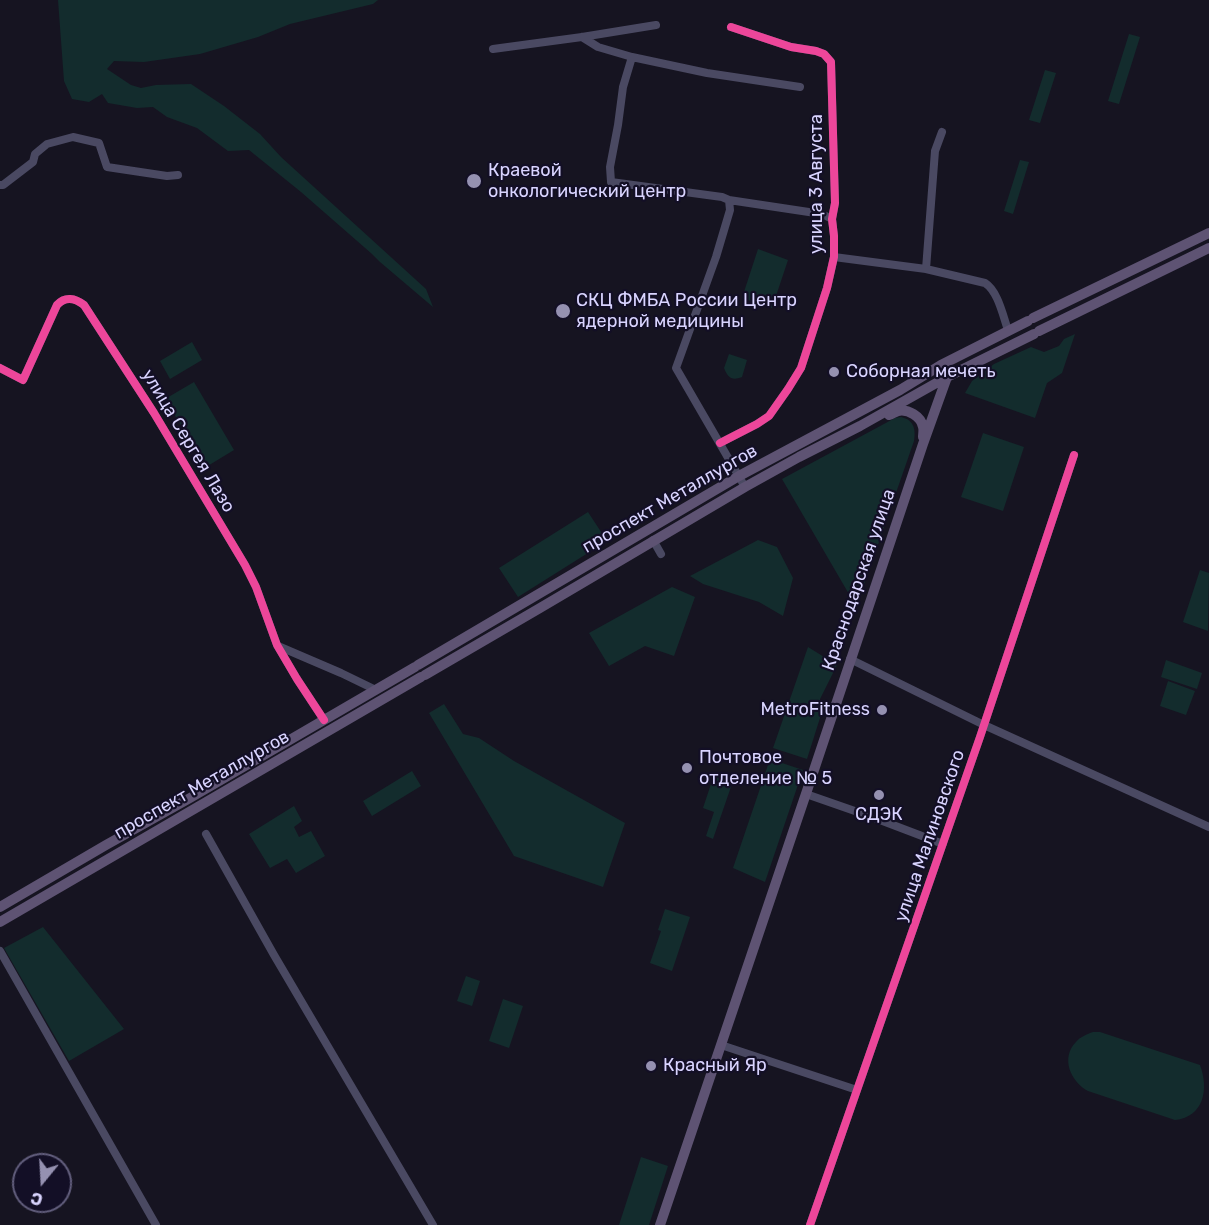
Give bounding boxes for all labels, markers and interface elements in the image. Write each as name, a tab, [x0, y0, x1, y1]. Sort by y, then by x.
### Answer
street label: улица 3 Августа	[806, 114, 828, 254]
place label: Краевой онкологический центр	[488, 160, 686, 202]
marker: Краевой онкологический центр	[465, 172, 483, 190]
place label: СКЦ ФМБА России Центр ядерной медицины	[576, 290, 797, 332]
marker: СКЦ ФМБА России Центр ядерной медицины	[554, 302, 572, 320]
place label: Соборная мечеть	[846, 361, 996, 383]
marker: Соборная мечеть	[827, 365, 841, 379]
street label: улица Сергея Лазо	[137, 366, 239, 516]
street label: проспект Металлургов	[579, 440, 761, 558]
street label: Краснодарская улица	[818, 486, 900, 674]
place label: MetroFitness	[760, 699, 870, 721]
marker: MetroFitness	[875, 703, 889, 717]
street label: проспект Металлургов	[111, 726, 293, 844]
place label: Почтовое отделение № 5	[699, 747, 832, 789]
street label: улица Малиновского	[890, 747, 970, 925]
marker: Почтовое отделение № 5	[680, 761, 694, 775]
marker: СДЭК	[872, 788, 886, 802]
place label: СДЭК	[855, 804, 903, 826]
place label: Красный Яр	[663, 1055, 767, 1077]
marker: Красный Яр	[644, 1059, 658, 1073]
north arrow	[12, 1153, 72, 1213]
text: С	[29, 1188, 45, 1209]

